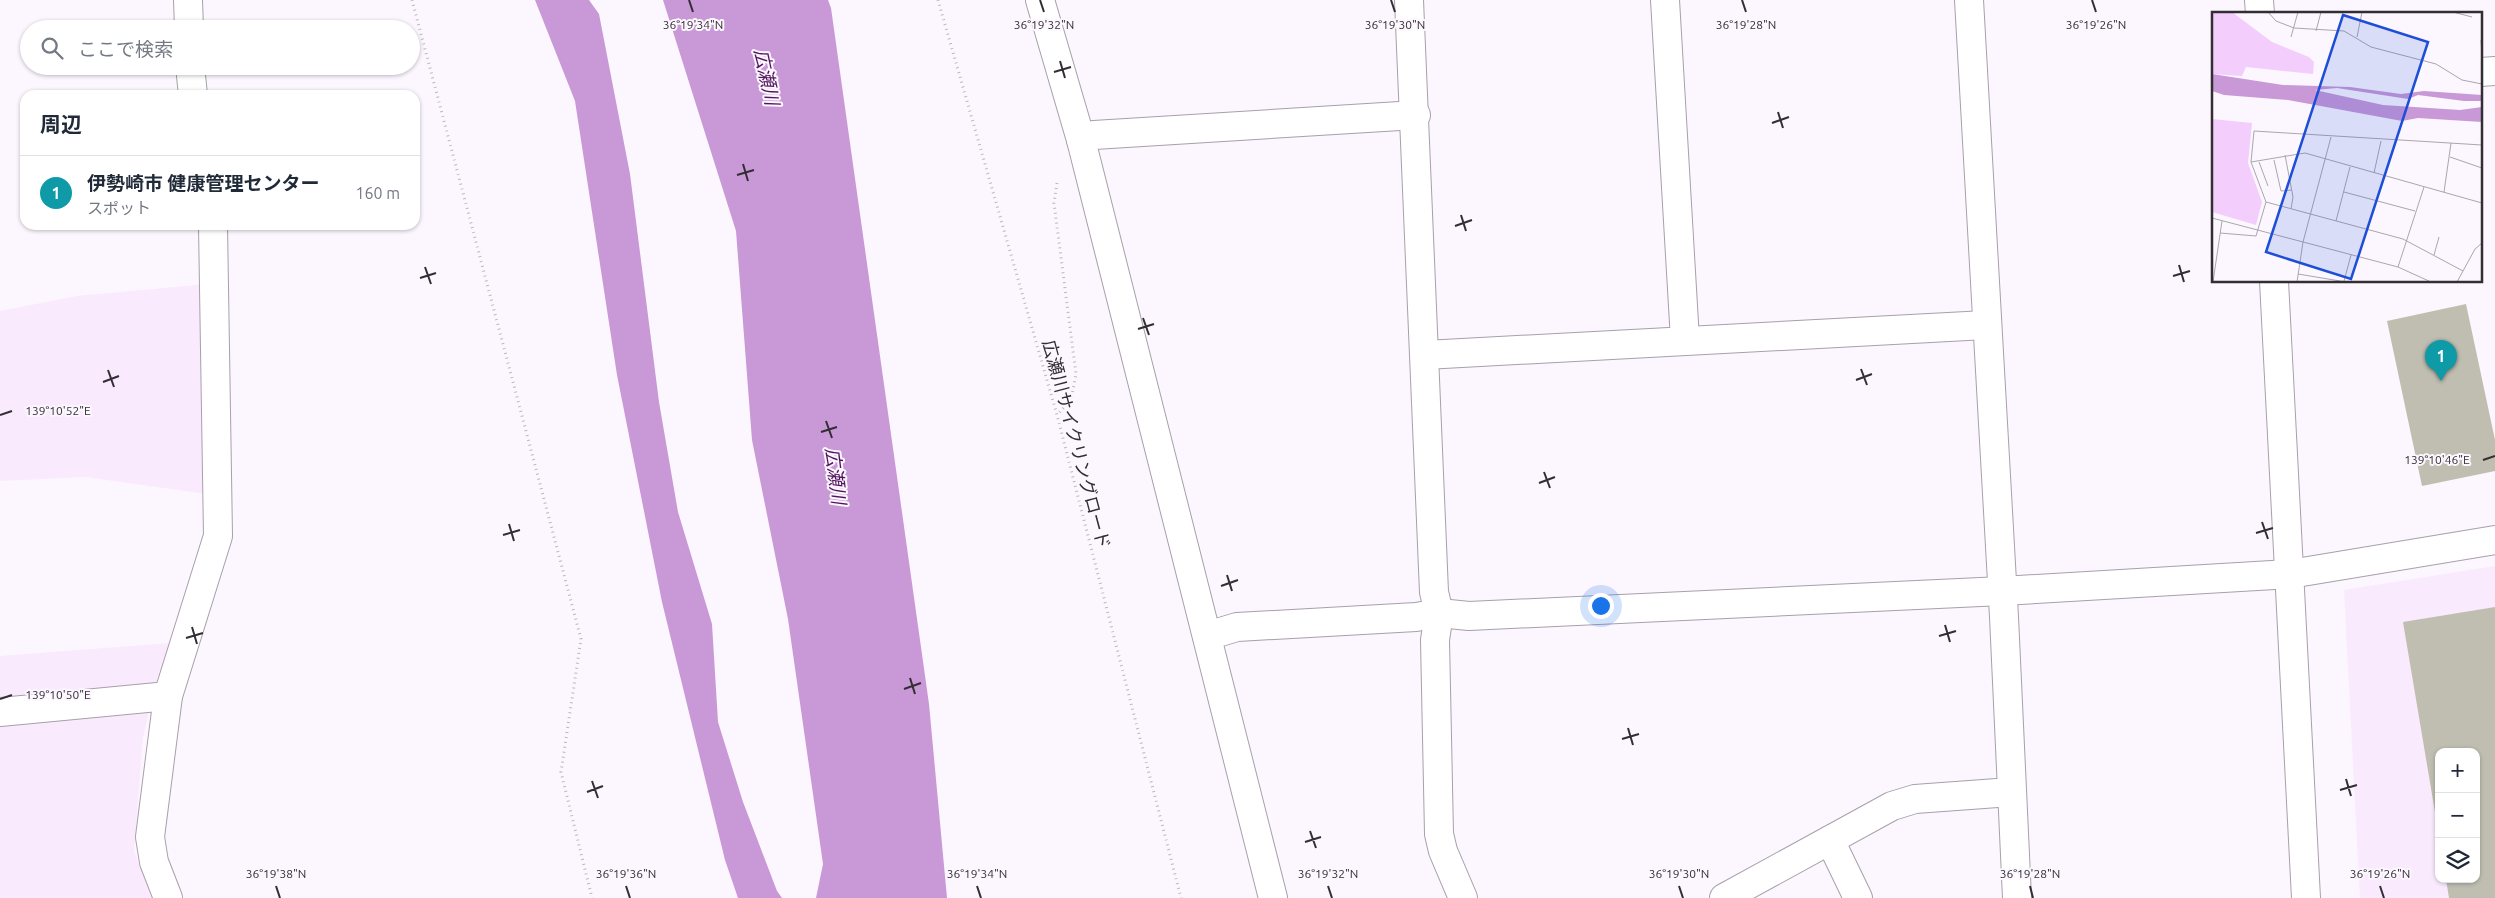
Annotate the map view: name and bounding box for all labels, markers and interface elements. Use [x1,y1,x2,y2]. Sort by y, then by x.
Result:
inset map [2212,12,2482,282]
text: 36°19'34"N [663,18,723,31]
text: 36°19'32"N [1014,18,1074,31]
text: 36°19'30"N [1365,18,1425,31]
text: 36°19'28"N [1716,18,1776,31]
text: 36°19'26"N [2066,18,2126,31]
search box [20,20,420,75]
icon: search [38,34,66,62]
text: ここで検索 [78,38,173,60]
water label: 広瀬川 [750,47,784,109]
text: 周辺 [40,112,82,136]
text: 伊勢崎市 健康管理センター [87,172,320,194]
text: 1 [51,184,61,202]
text: 160 m [355,184,400,202]
text: スポット [87,199,151,217]
street label: 広瀬川サイクリングロード [1039,337,1115,551]
pin: 1 [2425,340,2457,381]
text: 139°10'52"E [25,404,91,417]
water label: 広瀬川 [822,446,851,508]
text: 139°10'46"E [2404,453,2470,466]
your location [1588,593,1614,619]
text: 139°10'50"E [25,688,91,701]
map controls [2435,748,2480,883]
button: + [2435,748,2480,793]
button: − [2435,793,2480,838]
button: layers [2435,838,2480,883]
text: 36°19'38"N [246,867,306,880]
text: 36°19'36"N [596,867,656,880]
text: 36°19'34"N [947,867,1007,880]
text: 36°19'32"N [1298,867,1358,880]
text: 36°19'30"N [1649,867,1709,880]
text: 36°19'28"N [2000,867,2060,880]
text: 36°19'26"N [2350,867,2410,880]

